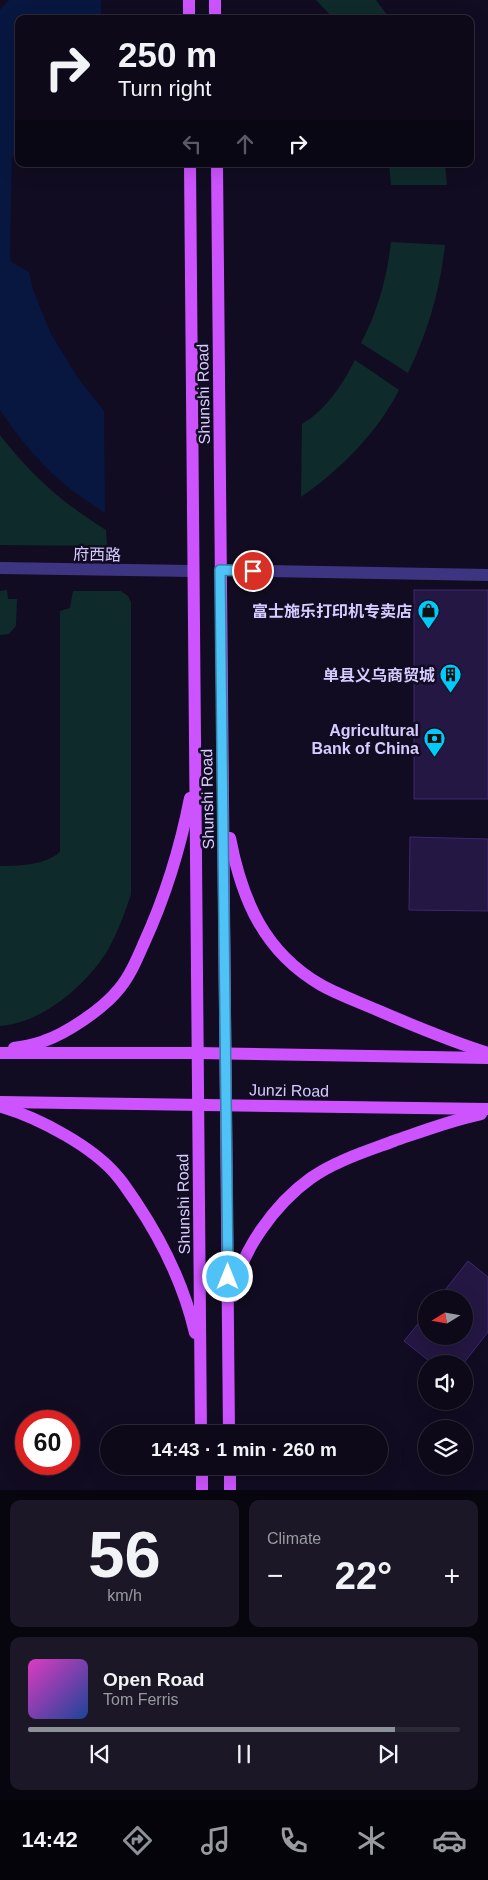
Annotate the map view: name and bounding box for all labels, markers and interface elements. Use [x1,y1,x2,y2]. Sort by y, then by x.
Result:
icon: right [35,35,100,100]
text: 250 m [118,35,217,74]
text: Turn right [118,76,211,101]
icon: left [178,130,206,158]
icon: ahead [231,130,259,158]
icon: right [284,130,312,158]
street label: Shunshi Road [194,344,213,444]
street label: 府西路 [73,546,121,563]
pin [232,550,274,592]
icon: arrive [239,557,267,585]
shop icon: 富士施乐打印机专卖店 [416,599,440,630]
place label: 富士施乐打印机专卖店 [252,603,412,620]
building icon: 单县义乌商贸城 [439,663,463,694]
place label: 单县义乌商贸城 [323,666,435,684]
place label: Agricultural Bank of China [311,722,419,757]
bank icon: Agricultural Bank of China [423,727,447,758]
street label: Shunshi Road [198,749,217,849]
street label: Junzi Road [249,1081,329,1100]
street label: Shunshi Road [174,1154,193,1254]
position arrow [201,1250,253,1302]
north arrow [418,1290,472,1345]
map controls [418,1290,473,1475]
button: sound [418,1355,473,1410]
speed limit sign: 60 [15,1410,80,1475]
button: layers [418,1420,473,1475]
text: 14:43 · 1 min · 260 m [151,1439,337,1460]
text: 56 [88,1518,161,1591]
text: Climate [267,1530,321,1547]
text: 22° [335,1555,392,1597]
text: − [267,1560,283,1591]
text: + [444,1560,460,1591]
text: km/h [107,1587,142,1604]
text: Open Road [103,1669,204,1690]
text: Tom Ferris [103,1691,179,1708]
icon: previous [86,1740,114,1768]
icon: pause [230,1740,258,1768]
icon: next [374,1740,402,1768]
icon: directions [120,1823,155,1858]
icon: music [198,1823,233,1858]
icon: phone [276,1823,311,1858]
icon: climate [354,1823,389,1858]
icon: car [432,1823,467,1858]
text: 14:42 [21,1827,78,1852]

